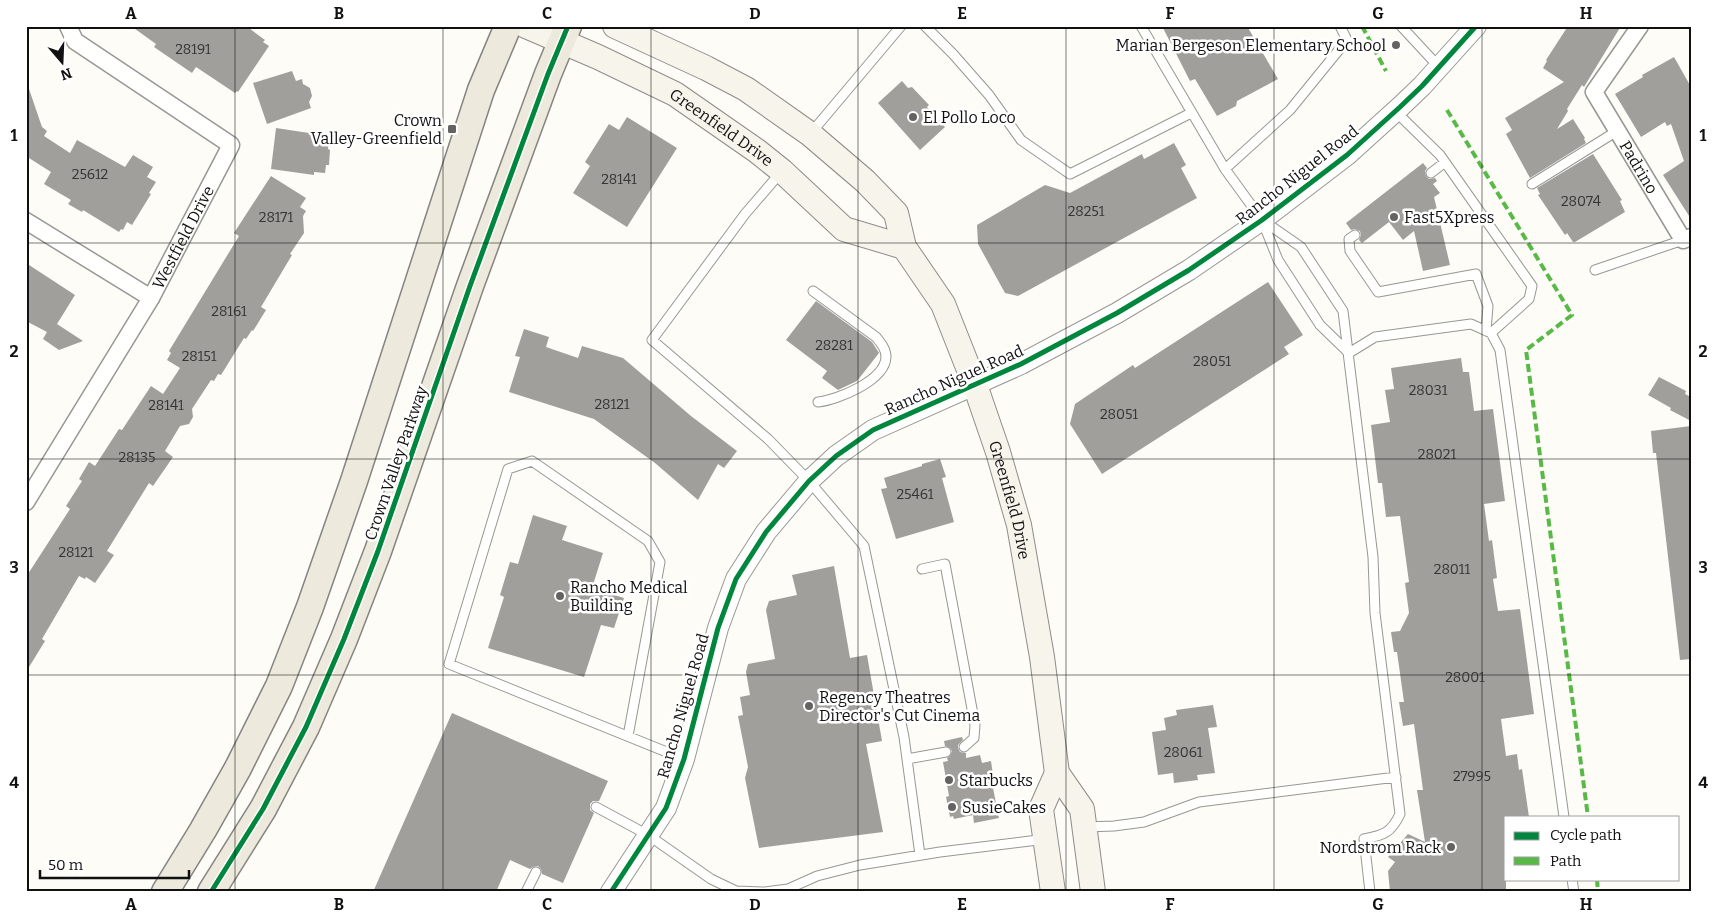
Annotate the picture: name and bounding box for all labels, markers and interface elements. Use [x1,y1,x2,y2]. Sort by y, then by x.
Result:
text: A [125,4,137,23]
text: B [334,4,344,23]
text: C [542,4,552,23]
text: D [749,4,761,23]
text: E [957,4,967,23]
text: F [1166,4,1175,23]
text: G [1372,4,1384,23]
text: H [1580,4,1593,23]
place label: Marian Bergeson Elementary School [1115,36,1386,55]
north arrow [38,38,88,88]
marker: Marian Bergeson Elementary School [1390,39,1402,51]
house number: 28191 [175,41,211,58]
text: N [58,64,74,84]
street label: Greenfield Drive [666,84,777,170]
place label: El Pollo Loco [923,108,1016,127]
place label: Crown Valley-Greenfield [311,111,443,148]
marker: El Pollo Loco [907,111,919,123]
street label: Rancho Niguel Road [1232,121,1362,229]
marker: Crown Valley-Greenfield [446,123,458,135]
text: 1 [11,126,18,145]
text: 1 [1700,126,1707,145]
street label: Padrino [1616,137,1662,197]
house number: 25612 [72,166,108,183]
house number: 28141 [601,171,637,188]
street label: Westfield Drive [148,182,218,292]
house number: 28074 [1561,193,1601,210]
house number: 28251 [1068,203,1105,220]
place label: Fast5Xpress [1404,208,1494,227]
house number: 28171 [259,209,293,226]
marker: Fast5Xpress [1388,211,1400,223]
house number: 28161 [211,303,247,320]
house number: 28281 [815,337,853,354]
street label: Rancho Niguel Road [882,341,1027,419]
text: 2 [9,342,19,361]
text: 2 [1698,342,1708,361]
house number: 28151 [182,348,217,365]
house number: 28051 [1193,353,1231,370]
house number: 28031 [1409,382,1448,399]
street label: Crown Valley Parkway [361,383,432,543]
house number: 28121 [594,396,630,413]
house number: 28141 [148,397,184,414]
house number: 28051 [1100,406,1138,423]
street label: Greenfield Drive [985,438,1034,561]
house number: 28021 [1418,446,1456,463]
house number: 28135 [118,449,156,466]
house number: 25461 [896,486,934,503]
house number: 28121 [58,544,94,561]
text: 3 [9,558,19,577]
text: 3 [1698,558,1708,577]
house number: 28011 [1434,561,1470,578]
place label: Rancho Medical Building [570,578,688,615]
marker: Rancho Medical Building [554,590,566,602]
street label: Rancho Niguel Road [653,631,713,781]
house number: 28001 [1445,669,1485,686]
place label: Regency Theatres Director's Cut Cinema [819,688,981,725]
marker: Regency Theatres Director's Cut Cinema [803,700,815,712]
house number: 28061 [1164,744,1203,761]
house number: 27995 [1453,768,1491,785]
place label: Starbucks [959,771,1033,790]
text: 4 [9,773,19,792]
text: 4 [1698,773,1708,792]
marker: Starbucks [943,774,955,786]
place label: SusieCakes [962,798,1046,817]
marker: SusieCakes [946,801,958,813]
legend [1504,816,1680,880]
text: Cycle path [1550,826,1622,844]
place label: Nordstrom Rack [1319,838,1441,857]
marker: Nordstrom Rack [1445,841,1457,853]
scale bar [40,848,189,880]
text: Path [1550,852,1582,870]
text: 50 m [48,856,84,874]
text: A [125,895,137,914]
text: B [334,895,344,914]
text: C [542,895,552,914]
text: D [749,895,761,914]
text: E [957,895,967,914]
text: F [1166,895,1175,914]
text: G [1372,895,1384,914]
text: H [1580,895,1593,914]

